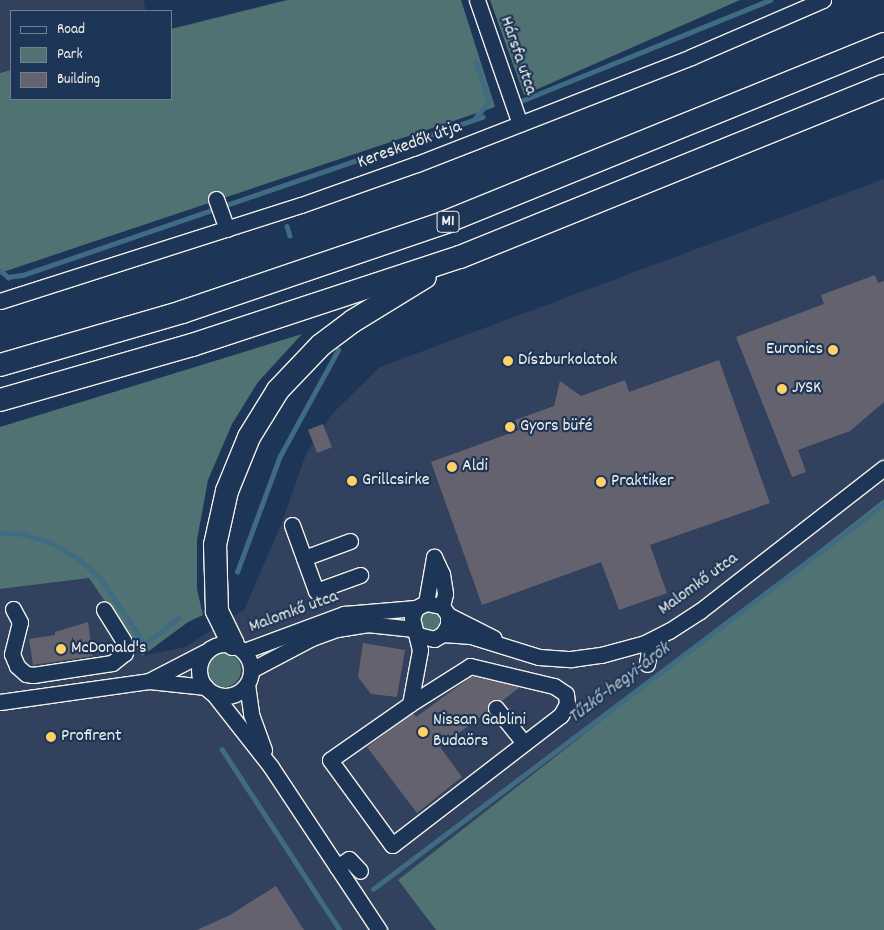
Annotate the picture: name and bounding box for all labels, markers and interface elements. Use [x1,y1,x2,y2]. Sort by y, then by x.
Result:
legend [10,10,172,100]
street label: Hársfa utca [494,14,540,98]
text: Road [57,19,85,41]
text: Park [57,44,83,66]
text: Building [57,69,100,91]
street label: Kereskedők útja [355,117,465,175]
road number: M1 [436,208,460,236]
place label: Euronics [766,339,823,361]
marker: Euronics [827,344,839,356]
place label: Díszburkolatok [518,350,617,372]
marker: Díszburkolatok [502,355,514,367]
place label: JYSK [792,378,821,400]
marker: JYSK [776,383,788,395]
place label: Gyors büfé [520,416,592,438]
marker: Gyors büfé [504,421,516,433]
place label: Aldi [462,456,488,478]
marker: Aldi [446,461,458,473]
place label: Grillcsirke [362,470,430,492]
place label: Praktiker [611,471,674,493]
marker: Grillcsirke [346,475,358,487]
marker: Praktiker [595,476,607,488]
street label: Malomkő utca [655,549,743,621]
street label: Malomkő utca [246,587,342,639]
place label: McDonald's [71,638,147,660]
water label: Tűzkő-hegyi-árok [565,638,675,730]
marker: McDonald's [55,643,67,655]
place label: Nissan Gablini Budaörs [433,711,526,754]
place label: Profirent [61,726,122,748]
marker: Nissan Gablini Budaörs [417,726,429,738]
marker: Profirent [45,731,57,743]

